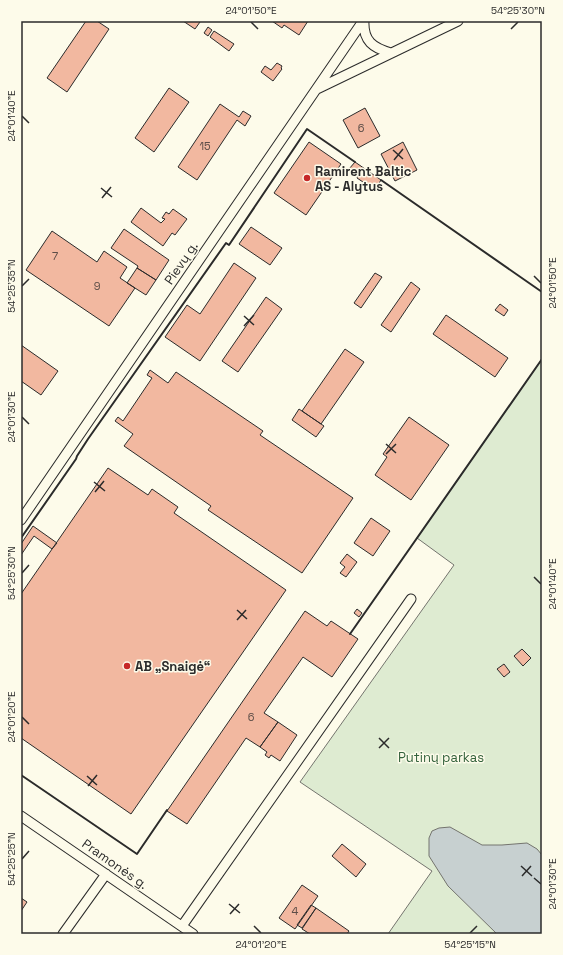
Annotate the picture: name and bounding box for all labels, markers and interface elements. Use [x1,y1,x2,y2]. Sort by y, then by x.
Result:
text: 24°01'50"E [225,4,277,17]
text: 54°25'30"N [491,4,545,17]
text: 24°01'40"E [5,90,18,142]
house number: 6 [358,121,365,135]
house number: 15 [199,139,211,153]
place label: Ramirent Baltic AS - Alytus [315,163,412,195]
marker: Ramirent Baltic AS - Alytus [302,173,312,183]
street label: Pievų g. [160,238,202,288]
house number: 7 [52,249,58,263]
text: 24°01'50"E [546,257,559,309]
text: 54°25'35"N [5,259,18,313]
house number: 9 [94,279,101,293]
text: 24°01'30"E [5,391,18,443]
text: 54°25'30"N [5,546,18,600]
text: 24°01'40"E [546,558,559,610]
place label: AB „Snaigė“ [135,658,211,675]
marker: AB „Snaigė“ [122,661,132,671]
text: 24°01'20"E [5,691,18,743]
house number: 6 [248,710,255,724]
park label: Putinų parkas [398,749,484,766]
text: 54°25'25"N [5,832,18,886]
street label: Pramonės g. [79,835,151,893]
text: 24°01'30"E [546,858,559,910]
house number: 4 [292,904,299,918]
text: 24°01'20"E [235,938,287,951]
text: 54°25'15"N [444,938,496,951]

